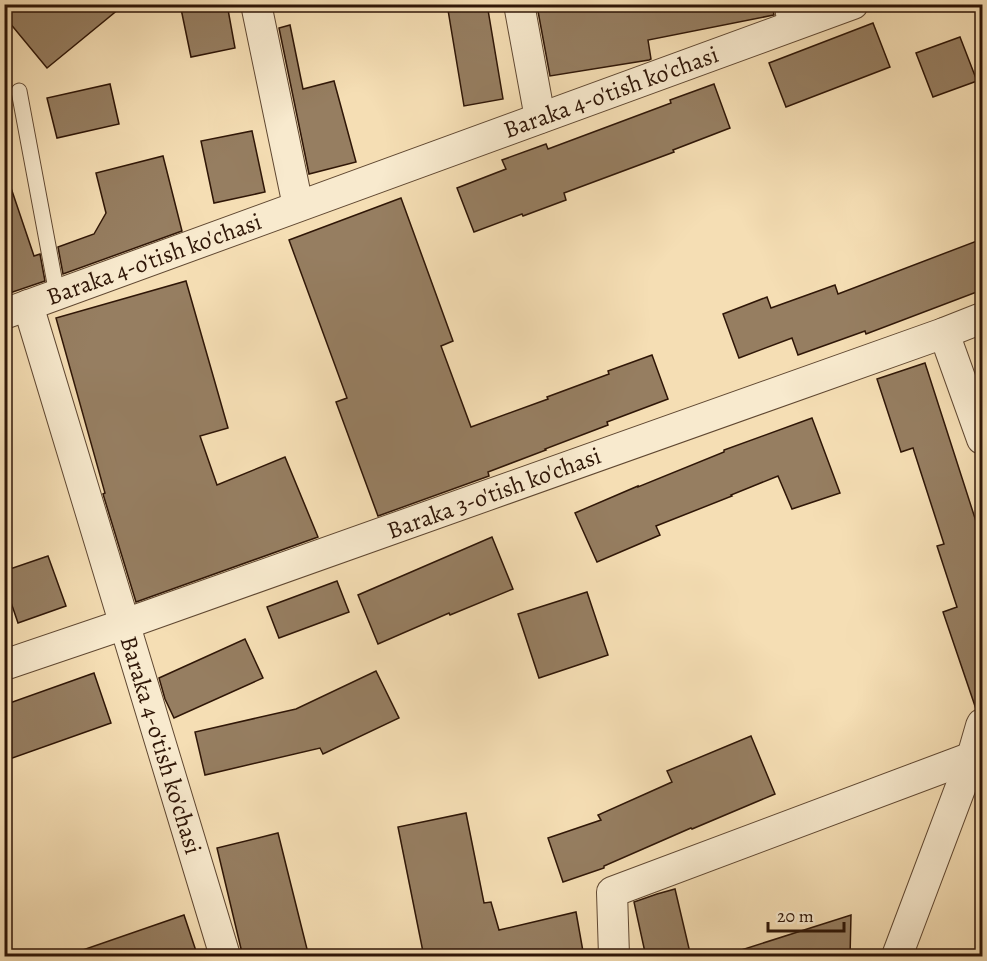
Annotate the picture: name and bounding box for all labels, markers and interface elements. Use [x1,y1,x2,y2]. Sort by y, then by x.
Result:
street label: Baraka 4-o'tish ko'chasi [499,38,723,146]
street label: Baraka 4-o'tish ko'chasi [42,205,266,313]
street label: Baraka 3-o'tish ko'chasi [383,439,605,547]
street label: Baraka 4-o'tish ko'chasi [113,632,209,858]
scale bar [768,895,844,933]
text: 20 m [777,904,814,928]

